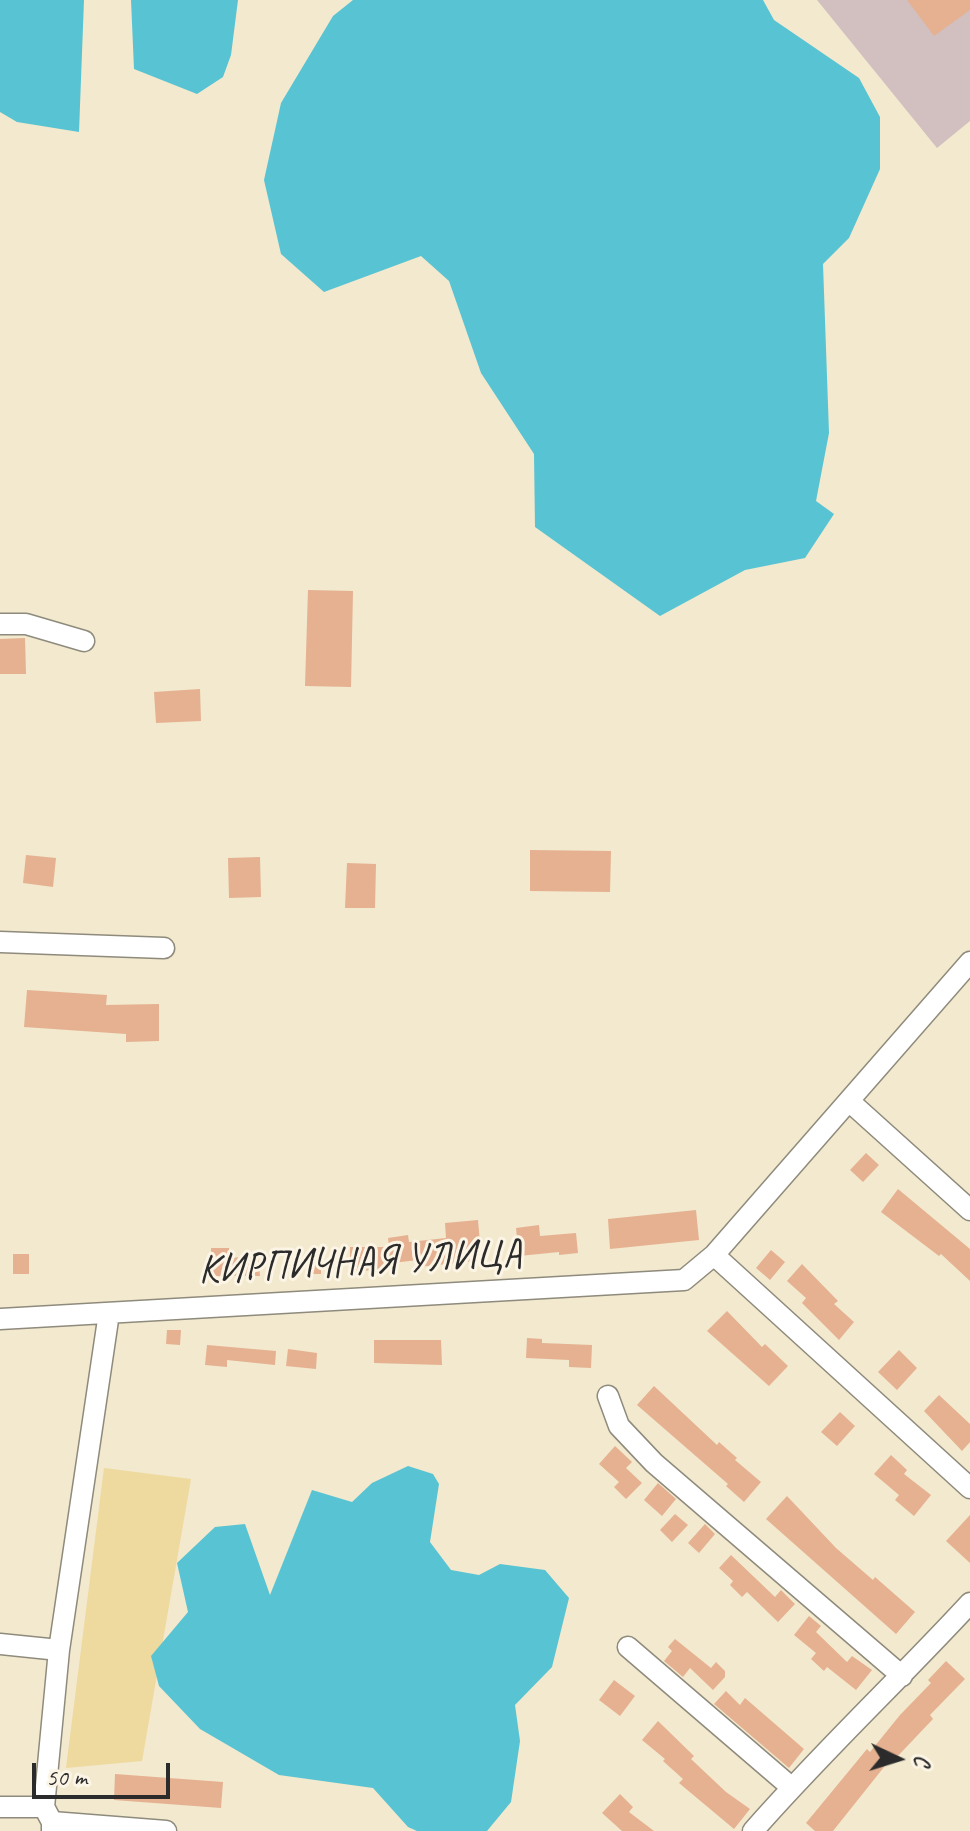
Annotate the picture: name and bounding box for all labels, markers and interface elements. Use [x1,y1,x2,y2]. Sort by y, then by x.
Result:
street label: КИРПИЧНАЯ УЛИЦА [197,1231,523,1295]
north arrow [858,1719,938,1799]
scale bar [36,1747,174,1797]
text: С [908,1754,936,1767]
text: 50 m [46,1762,87,1792]

